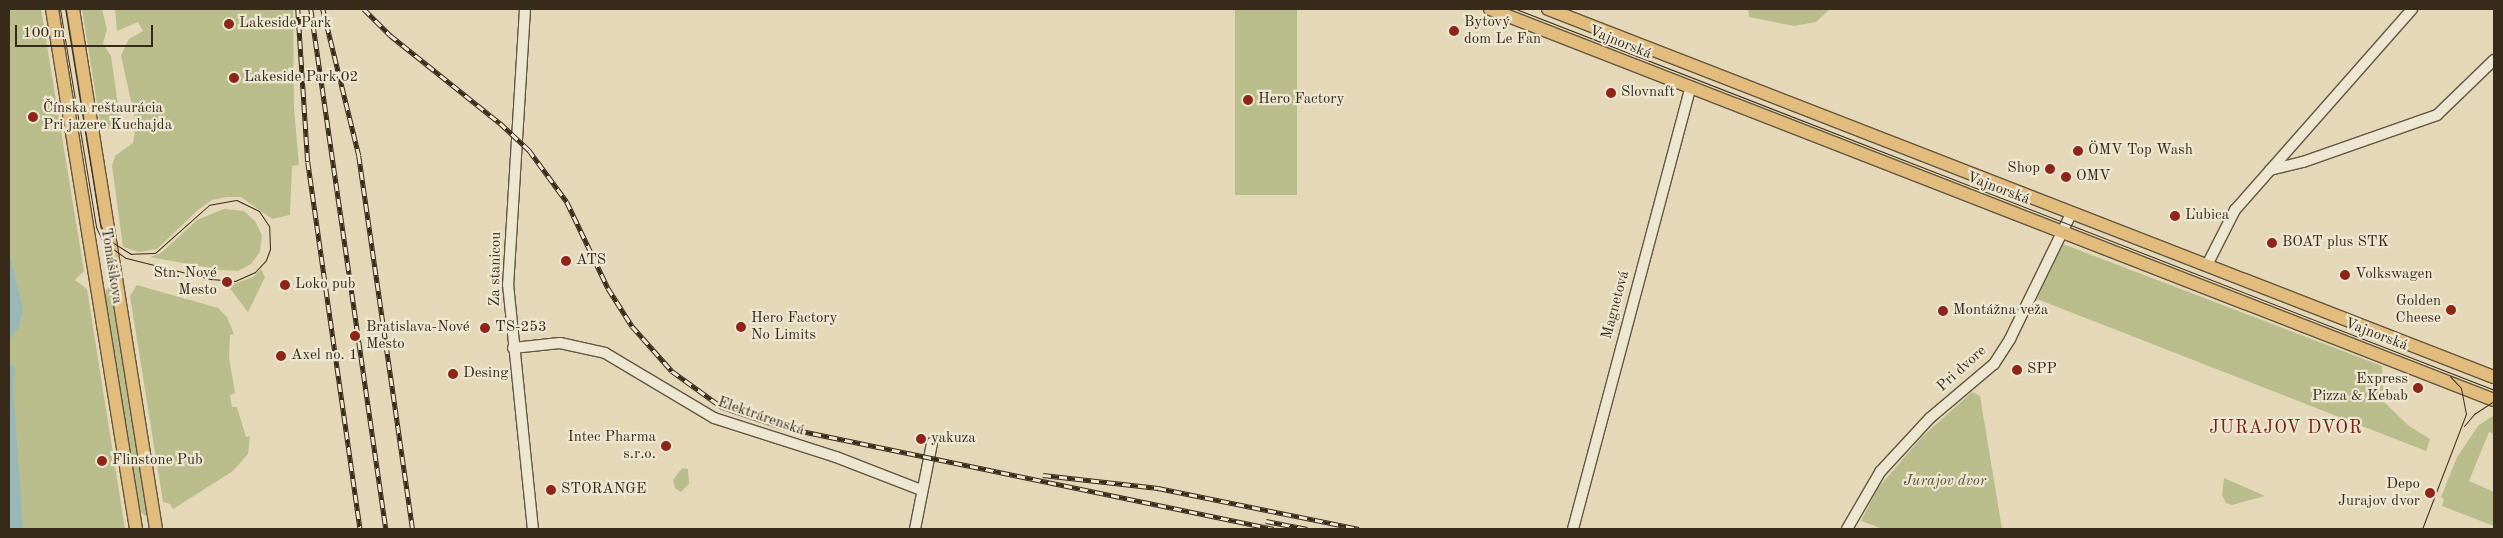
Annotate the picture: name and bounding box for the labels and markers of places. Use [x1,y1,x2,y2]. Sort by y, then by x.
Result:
place label: Bytový dom Le Fan [1464,13,1541,48]
place label: Lakeside Park [239,15,332,33]
marker: Lakeside Park [223,18,235,30]
marker: Bytový dom Le Fan [1448,25,1460,37]
place label: Lakeside Park 02 [244,69,358,87]
marker: Lakeside Park 02 [228,72,240,84]
place label: Slovnaft [1621,84,1675,102]
marker: Slovnaft [1605,87,1617,99]
place label: Hero Factory [1258,91,1344,109]
marker: Hero Factory [1242,94,1254,106]
place label: Čínska reštaurácia Pri jazere Kuchajda [43,99,172,134]
marker: Čínska reštaurácia Pri jazere Kuchajda [27,111,39,123]
place label: ÖMV Top Wash [2088,142,2193,160]
marker: ÖMV Top Wash [2072,145,2084,157]
place label: Shop [2007,160,2040,178]
marker: Shop [2044,163,2056,175]
place label: OMV [2076,168,2111,186]
marker: OMV [2060,171,2072,183]
place label: Ľubica [2185,207,2229,225]
marker: Ľubica [2169,210,2181,222]
place label: BOAT plus STK [2282,234,2389,252]
marker: BOAT plus STK [2266,237,2278,249]
place label: ATS [576,252,606,270]
marker: ATS [560,255,572,267]
place label: Stn. Nové Mesto [153,264,217,299]
place label: Volkswagen [2355,266,2433,284]
marker: Volkswagen [2339,269,2351,281]
marker: Stn. Nové Mesto [221,276,233,288]
place label: Loko pub [295,276,355,294]
marker: Loko pub [279,279,291,291]
place label: Golden Cheese [2396,292,2441,327]
place label: Montážna veža [1953,302,2048,320]
marker: Golden Cheese [2445,304,2457,316]
marker: Montážna veža [1937,305,1949,317]
place label: Hero Factory No Limits [751,309,837,344]
place label: Bratislava-Nové Mesto [366,318,470,353]
place label: TS-253 [495,319,547,337]
marker: Hero Factory No Limits [735,321,747,333]
marker: TS-253 [479,322,491,334]
marker: Bratislava-Nové Mesto [348,329,362,343]
place label: Axel no. 1 [291,347,358,365]
marker: Axel no. 1 [275,350,287,362]
place label: SPP [2027,361,2057,379]
marker: SPP [2011,364,2023,376]
place label: Desing [463,365,508,383]
marker: Desing [447,368,459,380]
place label: Express Pizza & Kebab [2312,370,2408,405]
marker: Express Pizza & Kebab [2412,382,2424,394]
place label: Intec Pharma s.r.o. [568,428,656,463]
place label: yakuza [931,430,976,448]
marker: yakuza [915,433,927,445]
marker: Intec Pharma s.r.o. [660,440,672,452]
place label: Flinstone Pub [112,452,203,470]
marker: Flinstone Pub [96,455,108,467]
place label: Depo Jurajov dvor [2338,475,2420,510]
place label: STORANGE [561,481,646,499]
marker: STORANGE [545,484,557,496]
marker: Depo Jurajov dvor [2424,487,2436,499]

